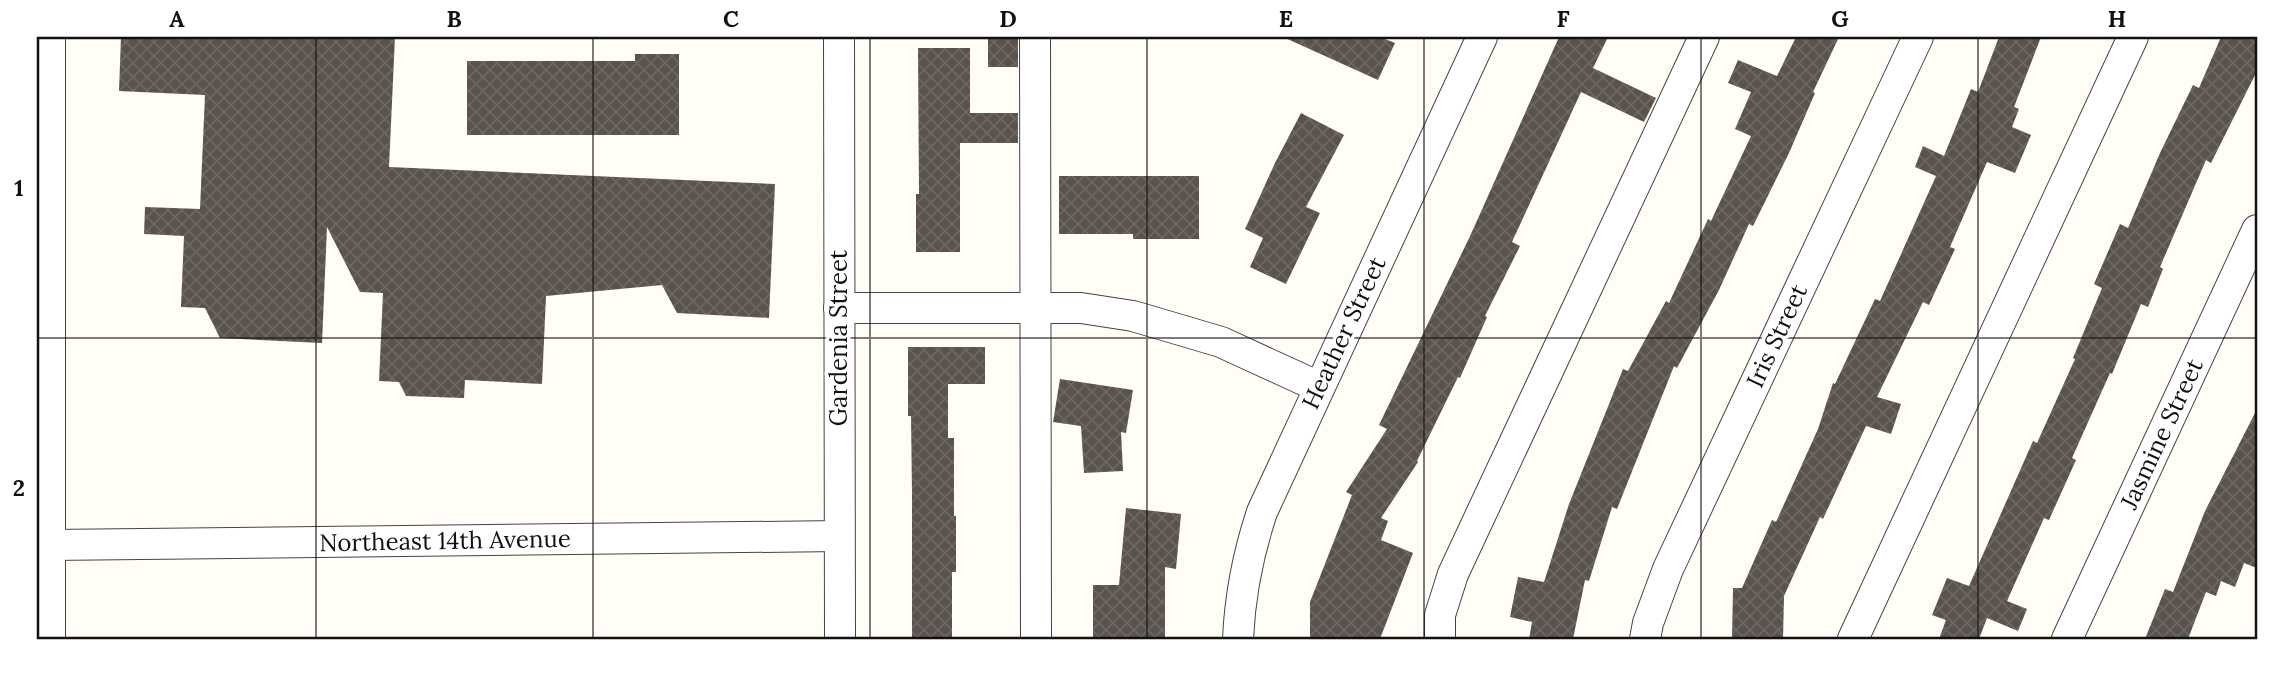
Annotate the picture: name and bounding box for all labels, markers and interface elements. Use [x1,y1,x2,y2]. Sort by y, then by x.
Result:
text: A [169,4,185,33]
text: B [446,4,462,33]
text: C [723,4,739,33]
text: D [999,4,1017,33]
text: E [1279,4,1293,33]
text: F [1556,4,1570,33]
text: G [1831,4,1849,33]
text: H [2108,4,2126,33]
text: 1 [14,173,24,202]
street label: Gardenia Street [823,249,854,426]
street label: Heather Street [1295,251,1393,414]
street label: Iris Street [1739,279,1814,392]
street label: Jasmine Street [2113,353,2210,515]
text: 2 [13,473,25,502]
street label: Northeast 14th Avenue [319,523,571,558]

